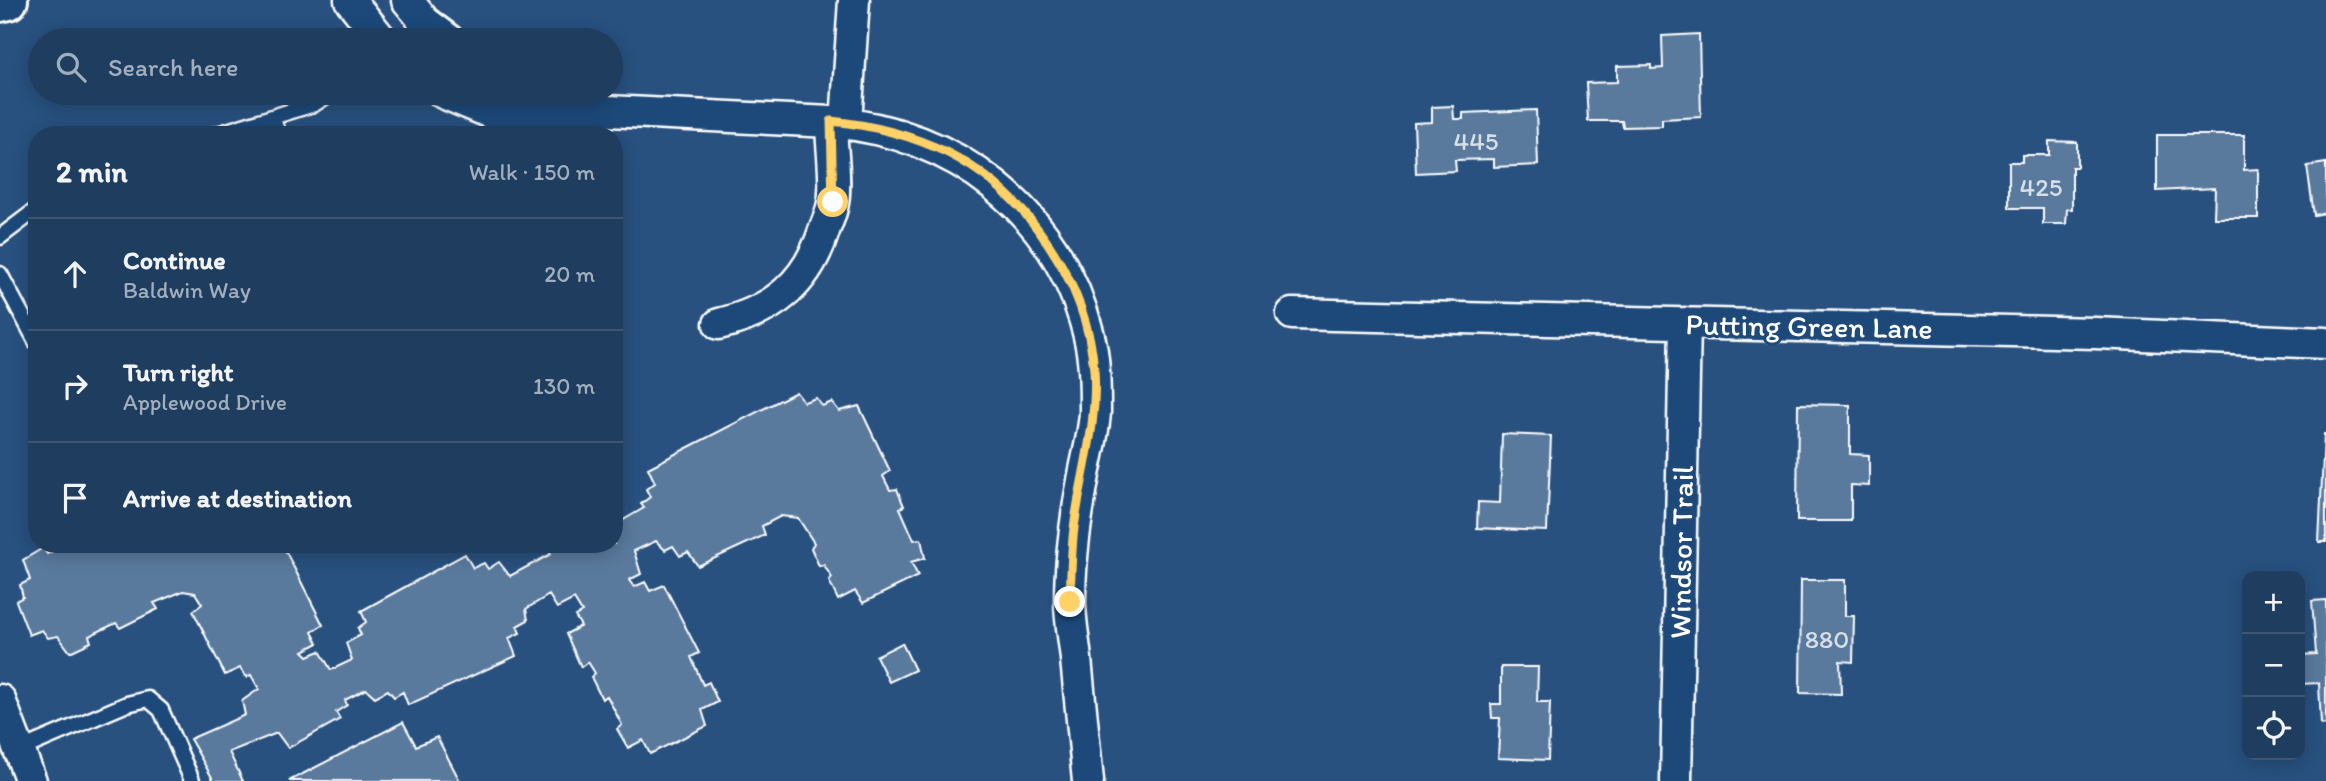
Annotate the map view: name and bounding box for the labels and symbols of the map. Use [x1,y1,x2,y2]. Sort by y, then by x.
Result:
house number: 445 [1454,125,1498,157]
house number: 425 [2020,171,2062,203]
route start [817,186,848,217]
street label: Putting Green Lane [1685,305,1933,347]
street label: Windsor Trail [1661,464,1701,639]
route end [1054,586,1085,617]
house number: 880 [1805,623,1849,655]

